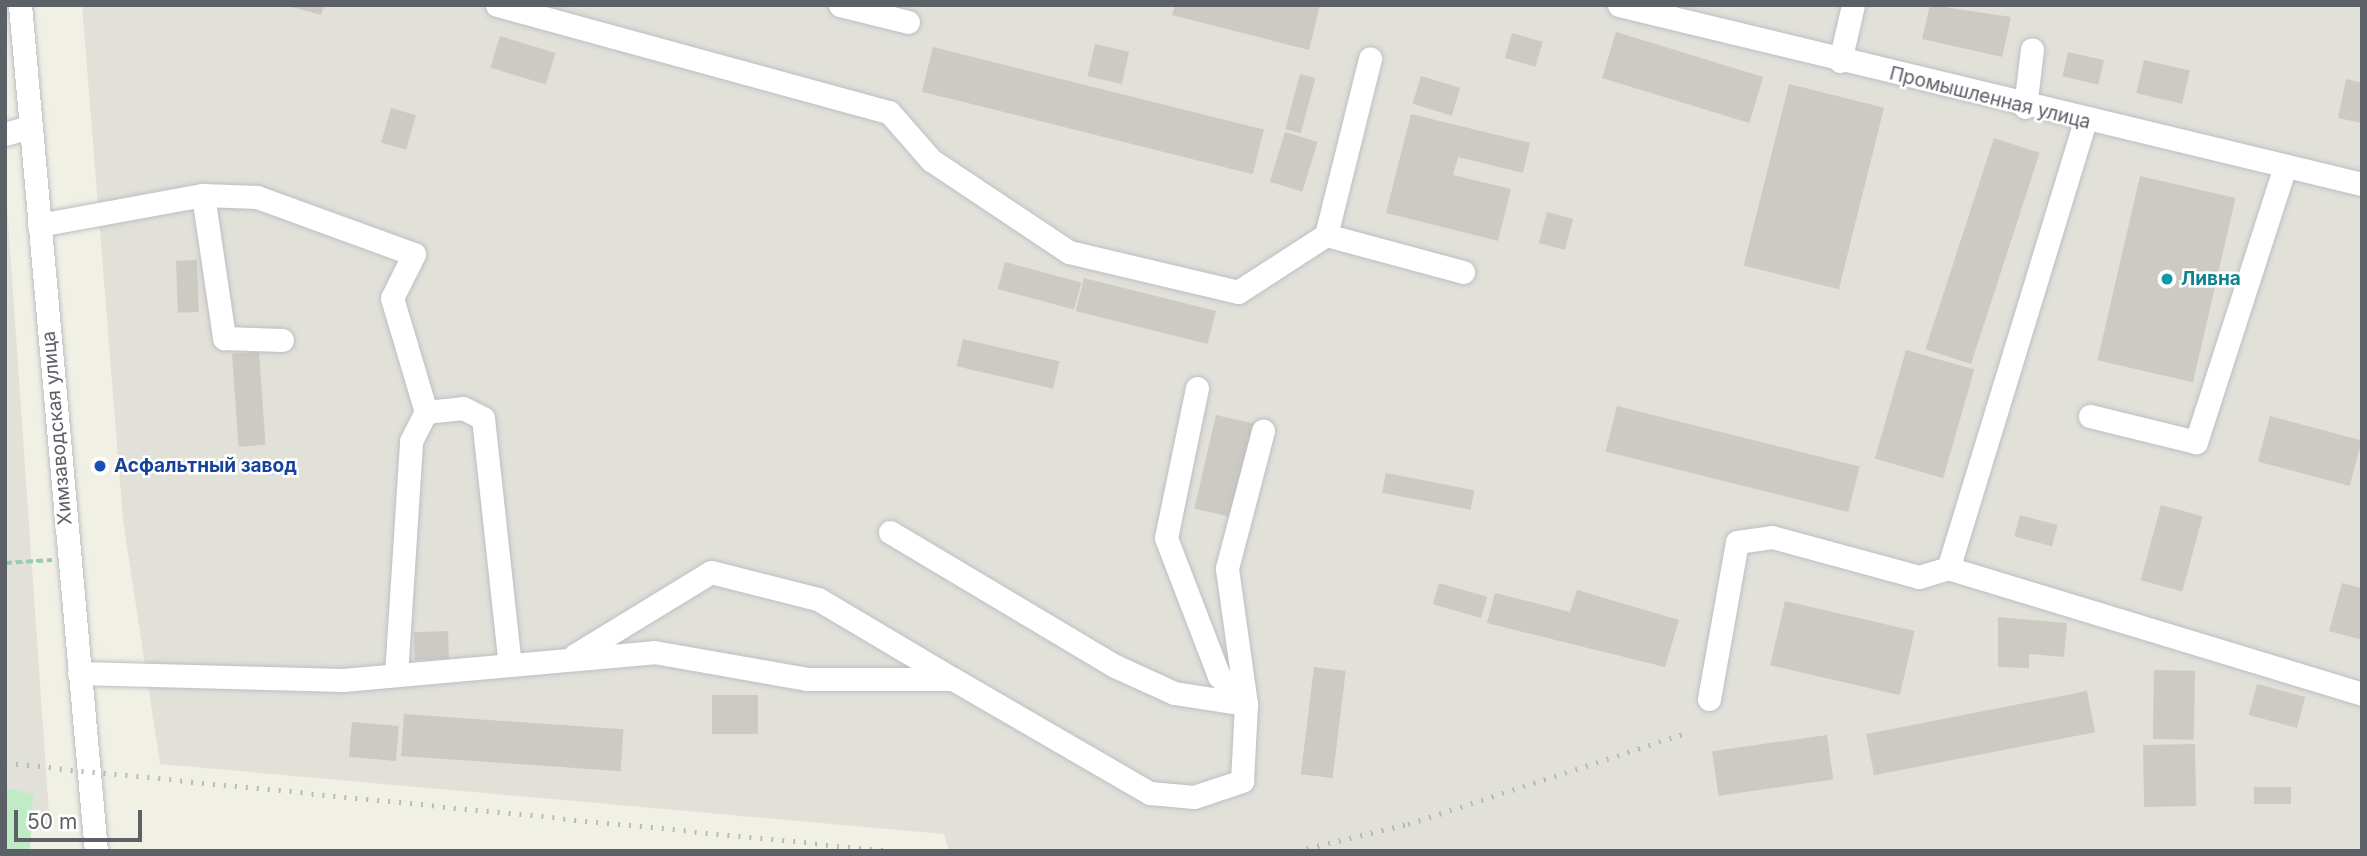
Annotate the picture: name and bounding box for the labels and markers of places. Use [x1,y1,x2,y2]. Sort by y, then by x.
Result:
place label: Ливна [2181,268,2241,290]
marker: Ливна [2159,271,2175,287]
place label: Асфальтный завод [114,455,297,477]
marker: Асфальтный завод [92,458,108,474]

